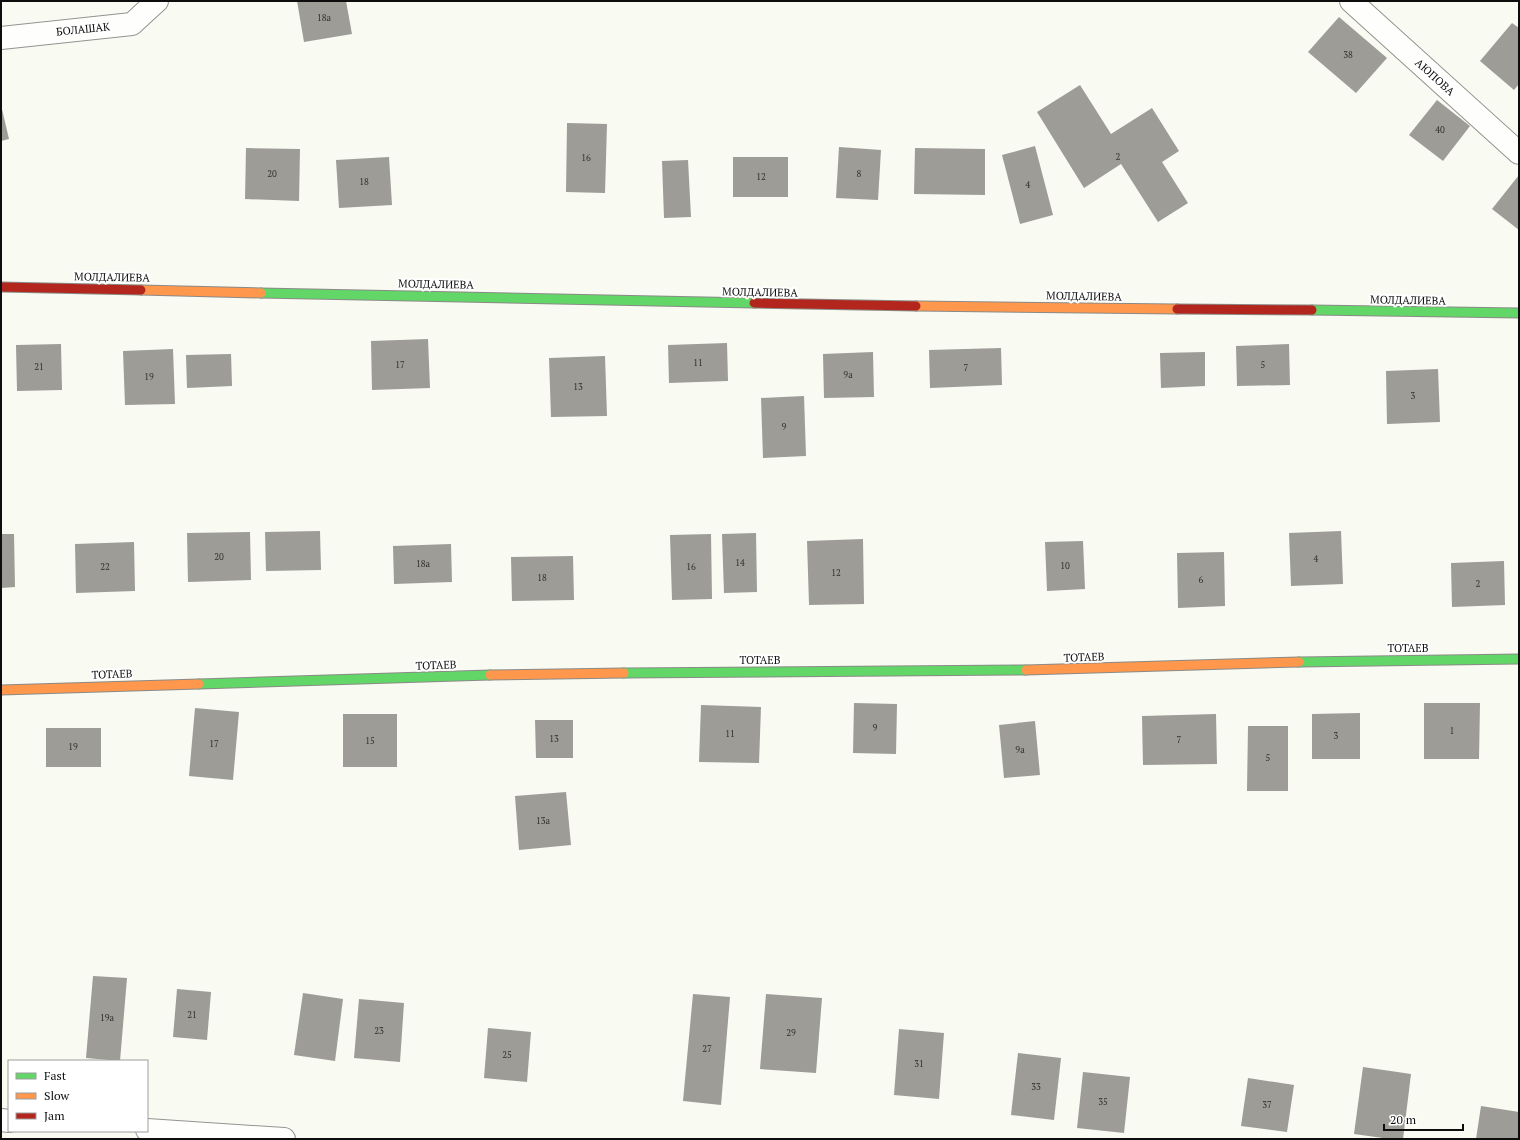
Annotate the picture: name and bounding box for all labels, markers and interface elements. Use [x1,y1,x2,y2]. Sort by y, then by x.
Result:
house number: 18а [317,12,332,24]
street label: БОЛАШАК [55,19,111,39]
house number: 38 [1343,49,1353,61]
street label: АЮПОВА [1412,56,1458,99]
house number: 40 [1435,124,1445,136]
house number: 2 [1116,151,1121,163]
house number: 16 [581,152,591,164]
house number: 20 [267,168,277,180]
house number: 8 [857,168,862,180]
house number: 12 [756,171,766,183]
house number: 18 [359,176,369,188]
house number: 4 [1026,179,1031,191]
street label: МОЛДАЛИЕВА [74,269,150,285]
street label: МОЛДАЛИЕВА [398,276,474,292]
street label: МОЛДАЛИЕВА [722,284,798,300]
street label: МОЛДАЛИЕВА [1046,288,1122,304]
street label: МОЛДАЛИЕВА [1370,292,1446,308]
house number: 11 [693,357,703,369]
house number: 17 [395,359,405,371]
house number: 5 [1261,359,1266,371]
house number: 21 [34,361,44,373]
house number: 7 [964,362,969,374]
house number: 9а [843,369,853,381]
house number: 19 [144,371,154,383]
house number: 13 [573,381,583,393]
house number: 3 [1411,390,1416,402]
house number: 9 [782,421,787,433]
house number: 20 [214,551,224,563]
house number: 4 [1314,553,1319,565]
house number: 14 [735,557,745,569]
house number: 18а [416,558,431,570]
house number: 10 [1060,560,1070,572]
house number: 22 [100,561,110,573]
house number: 16 [686,561,696,573]
house number: 12 [831,567,841,579]
house number: 18 [537,572,547,584]
house number: 6 [1199,574,1204,586]
house number: 2 [1476,578,1481,590]
street label: ТОТАЕВ [1387,641,1429,655]
street label: ТОТАЕВ [1063,649,1105,665]
street label: ТОТАЕВ [739,653,781,667]
street label: ТОТАЕВ [415,657,457,673]
street label: ТОТАЕВ [91,666,133,682]
house number: 9 [873,722,878,734]
house number: 1 [1450,725,1454,737]
house number: 11 [725,728,735,740]
house number: 3 [1334,730,1339,742]
house number: 13 [549,733,559,745]
house number: 7 [1177,734,1182,746]
house number: 15 [365,735,375,747]
house number: 17 [209,738,219,750]
house number: 19 [68,741,78,753]
house number: 9а [1015,744,1025,756]
house number: 5 [1266,752,1271,764]
house number: 13а [536,815,551,827]
house number: 21 [187,1009,197,1021]
house number: 19а [100,1012,115,1024]
house number: 23 [374,1025,384,1037]
house number: 29 [786,1027,796,1039]
house number: 27 [702,1043,712,1055]
house number: 25 [502,1049,512,1061]
house number: 31 [914,1058,924,1070]
legend [8,1060,148,1132]
text: Fast [44,1068,67,1083]
house number: 33 [1031,1081,1041,1093]
text: Slow [44,1088,70,1103]
house number: 35 [1098,1096,1108,1108]
house number: 37 [1262,1099,1272,1111]
scale bar [1384,1106,1463,1132]
text: Jam [44,1108,65,1123]
text: 20 m [1390,1112,1417,1127]

